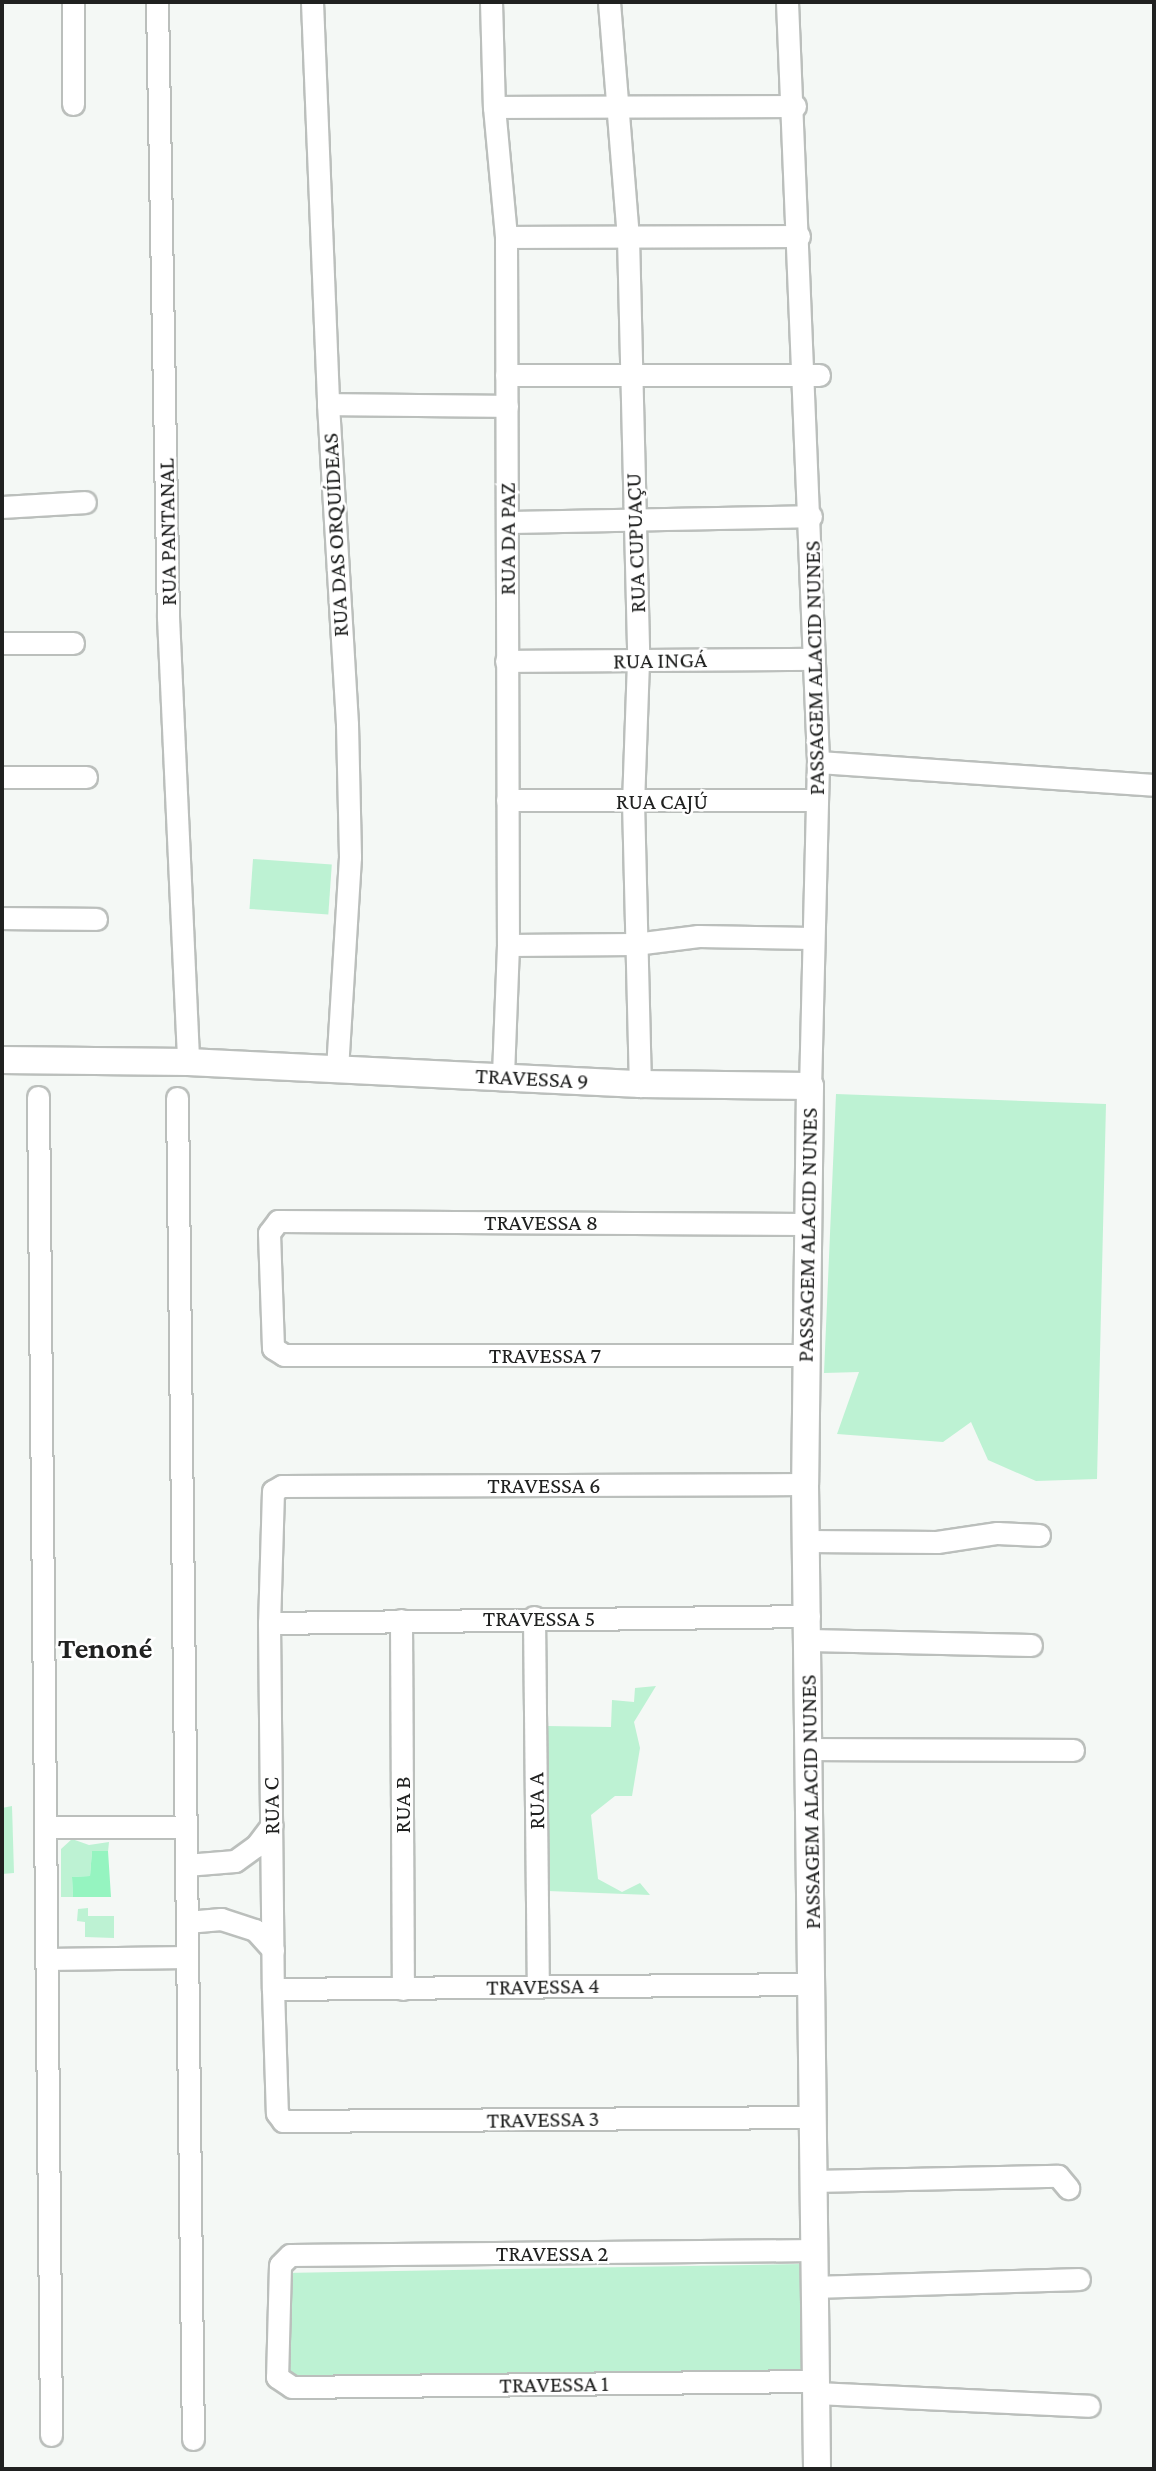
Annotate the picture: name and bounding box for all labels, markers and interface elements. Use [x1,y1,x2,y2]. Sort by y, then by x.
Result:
street label: RUA DAS ORQUÍDEAS [316,432,354,638]
street label: RUA PANTANAL [152,458,182,606]
street label: RUA CUPUAÇU [619,472,651,614]
street label: RUA DA PAZ [493,483,521,595]
street label: PASSAGEM ALACID NUNES [798,540,830,796]
street label: RUA INGÁ [613,645,707,675]
street label: RUA CAJÚ [616,787,708,815]
street label: TRAVESSA 9 [475,1061,589,1095]
street label: PASSAGEM ALACID NUNES [791,1107,823,1363]
street label: TRAVESSA 8 [484,1208,598,1236]
street label: TRAVESSA 7 [489,1341,601,1369]
street label: TRAVESSA 6 [487,1471,601,1499]
street label: TRAVESSA 5 [483,1604,595,1632]
district label: Tenoné [58,1630,152,1666]
street label: PASSAGEM ALACID NUNES [794,1674,826,1930]
street label: RUA A [522,1772,550,1830]
street label: RUA C [257,1777,285,1835]
street label: RUA B [388,1777,416,1833]
street label: TRAVESSA 4 [486,1971,600,2001]
street label: TRAVESSA 3 [486,2104,600,2134]
street label: TRAVESSA 2 [496,2239,608,2267]
street label: TRAVESSA 1 [499,2369,609,2399]

